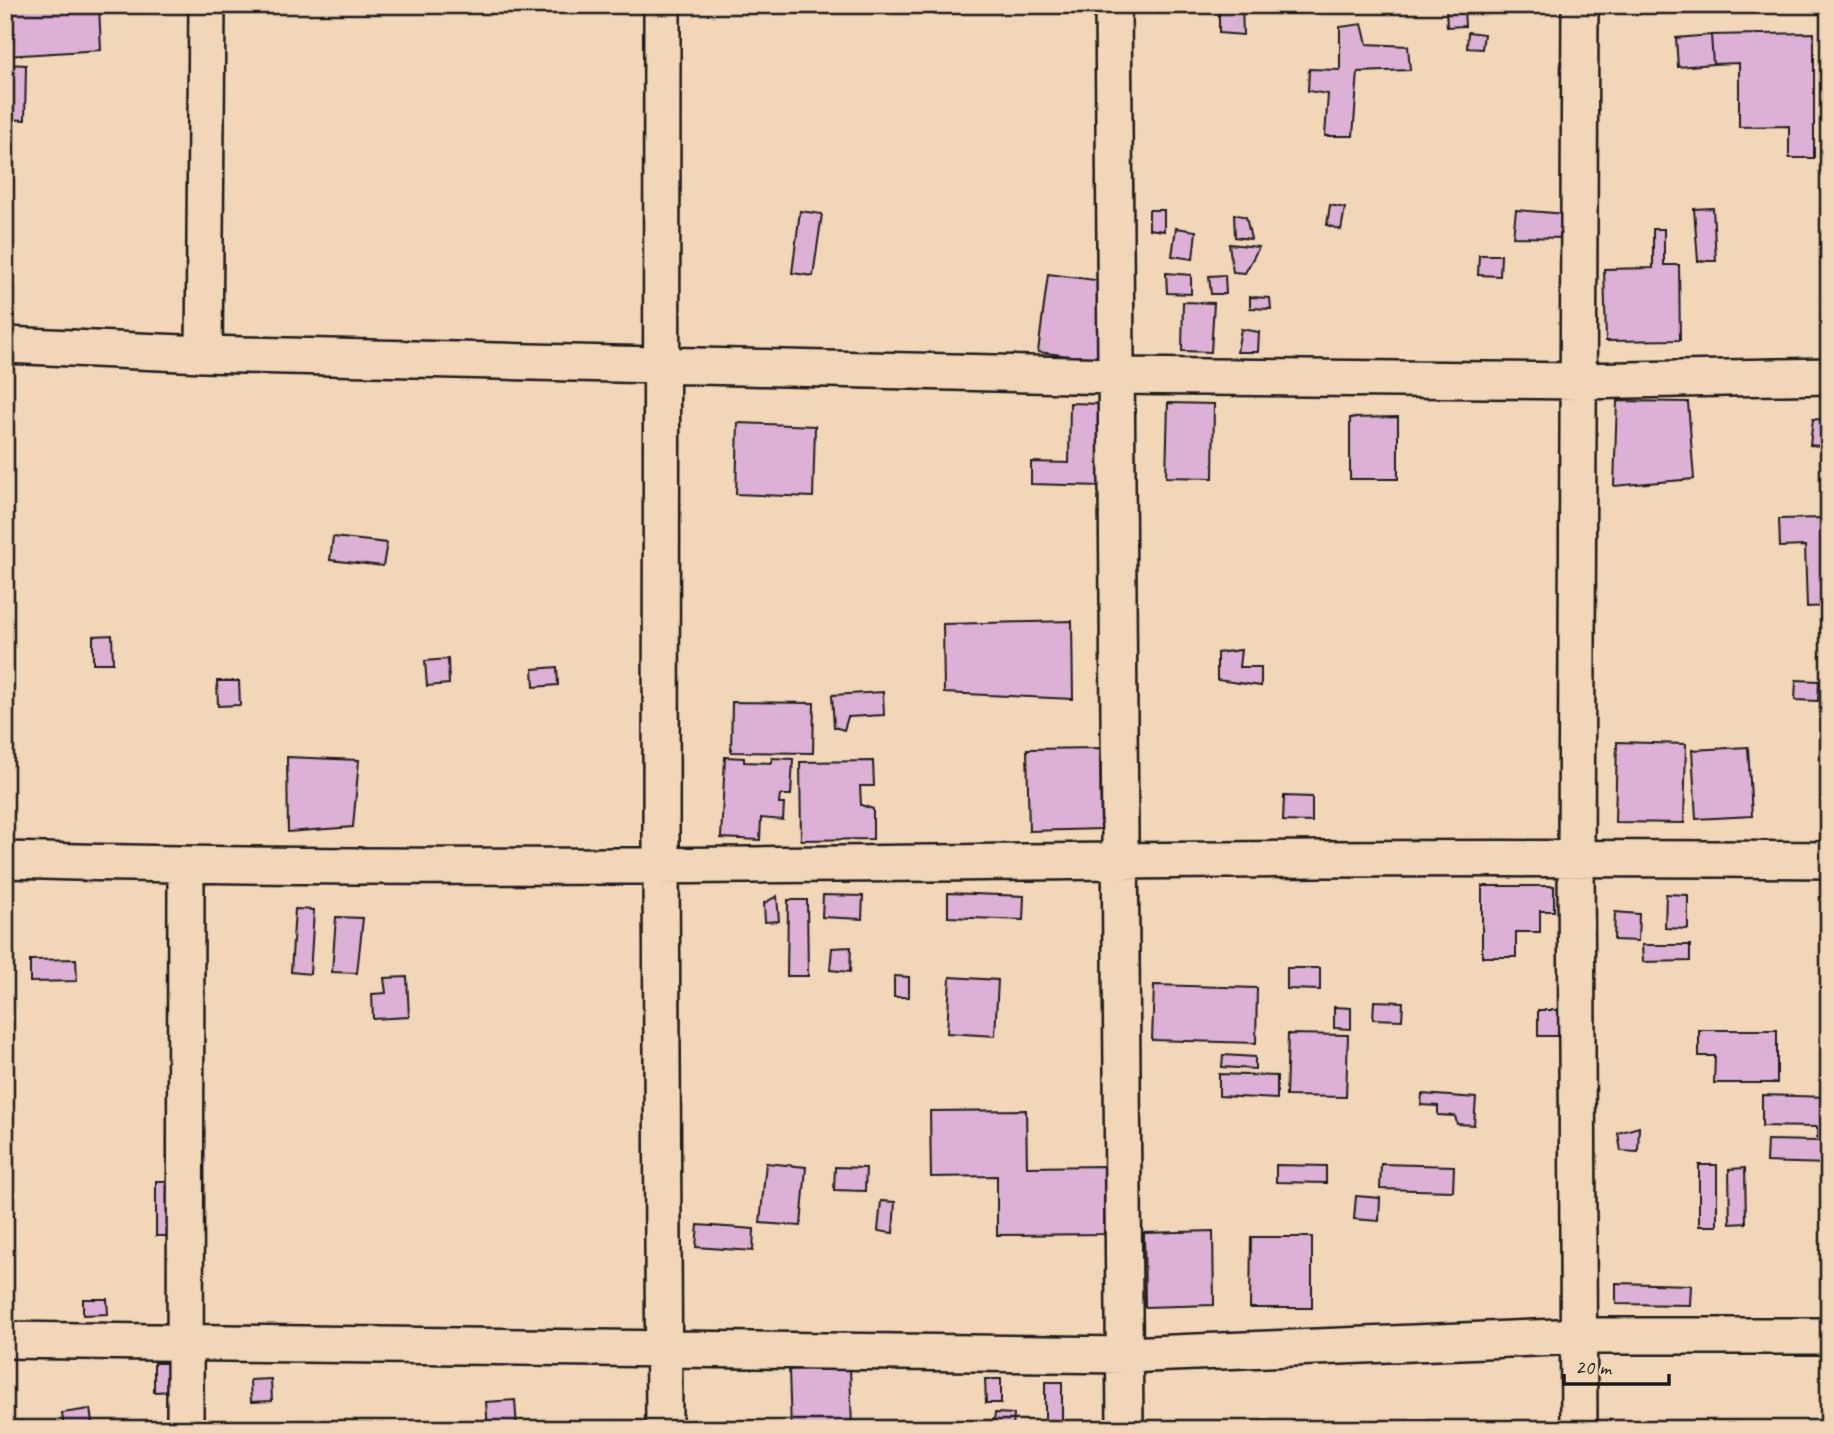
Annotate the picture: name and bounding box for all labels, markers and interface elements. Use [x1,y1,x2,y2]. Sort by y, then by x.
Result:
scale bar [1564,1343,1670,1387]
text: 20 m [1575,1354,1613,1380]

